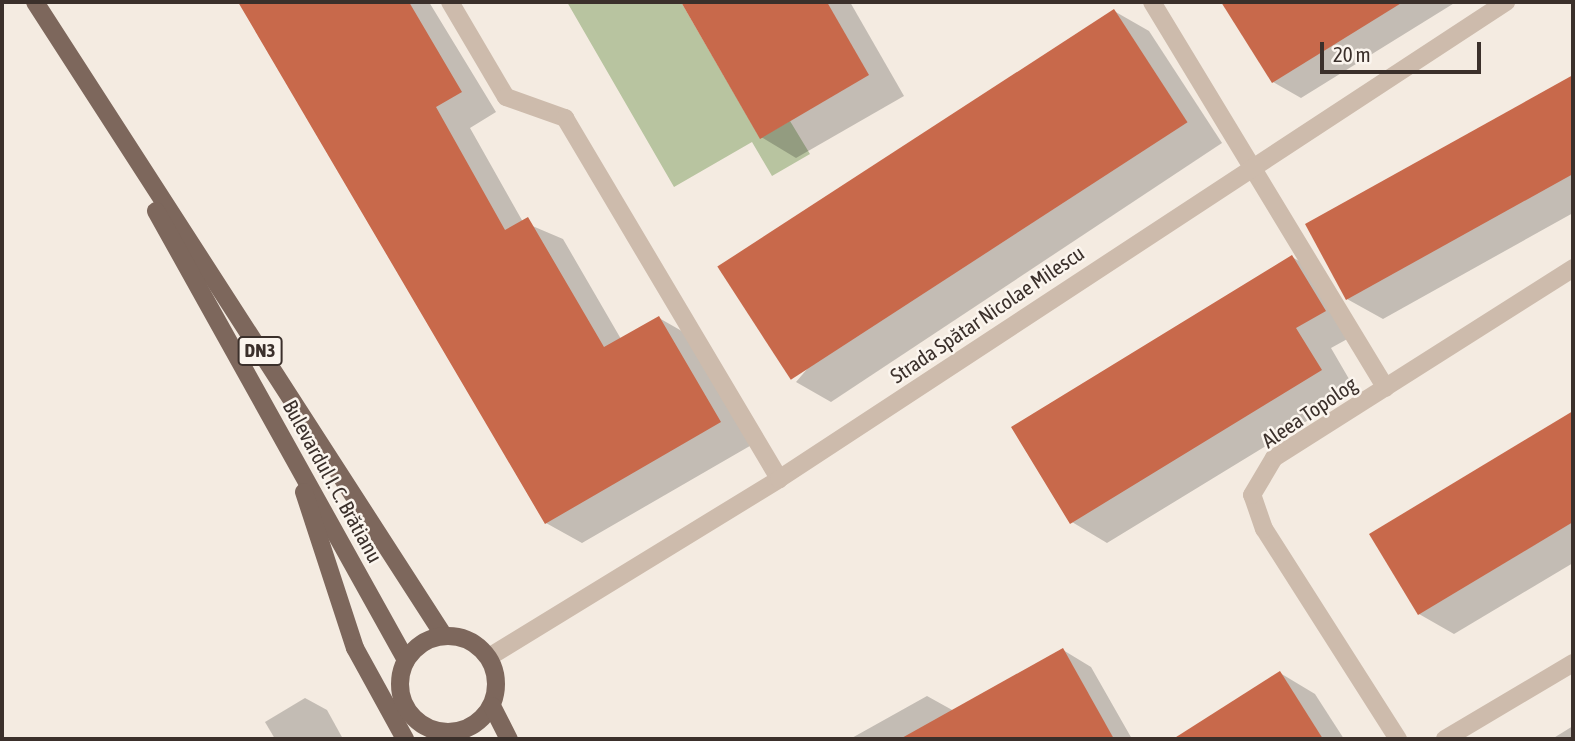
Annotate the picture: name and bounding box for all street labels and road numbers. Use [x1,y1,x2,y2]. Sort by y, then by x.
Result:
street label: Strada Spătar Nicolae Milescu [885,240,1089,388]
road number: DN3 [237,336,283,366]
street label: Aleea Topolog [1257,371,1361,453]
street label: Bulevardul I. C. Brătianu [278,395,388,567]

